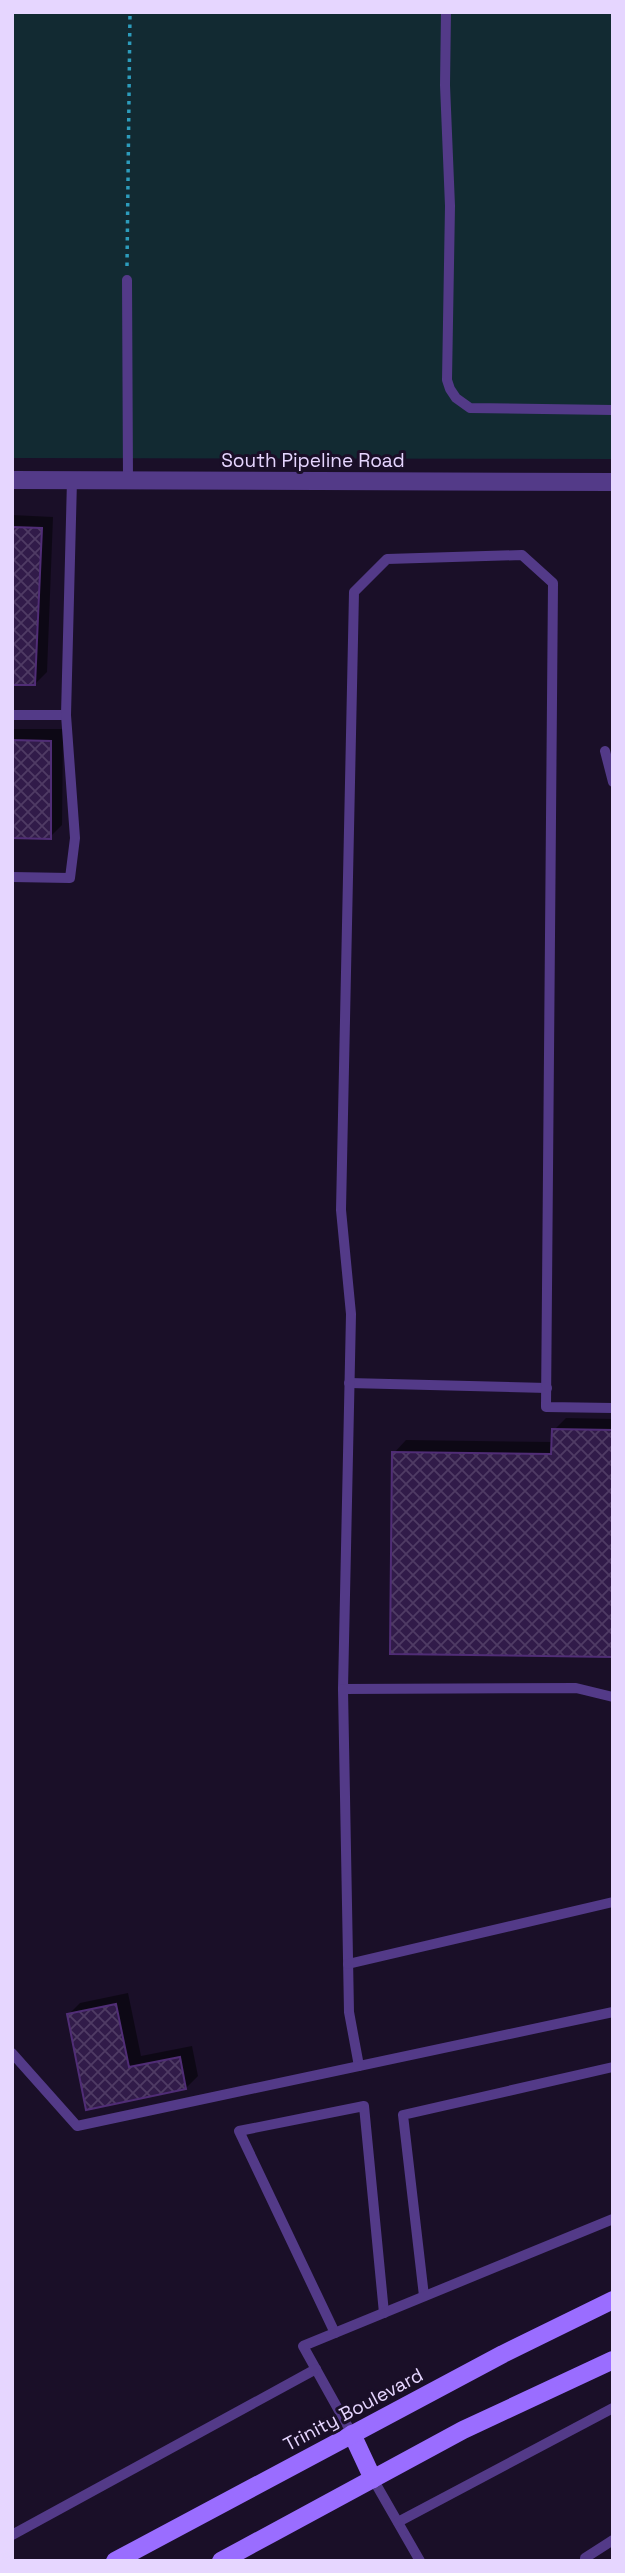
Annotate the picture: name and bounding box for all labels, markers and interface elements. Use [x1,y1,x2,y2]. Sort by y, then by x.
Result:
street label: South Pipeline Road [221,448,405,473]
street label: Trinity Boulevard [279,2362,427,2457]

